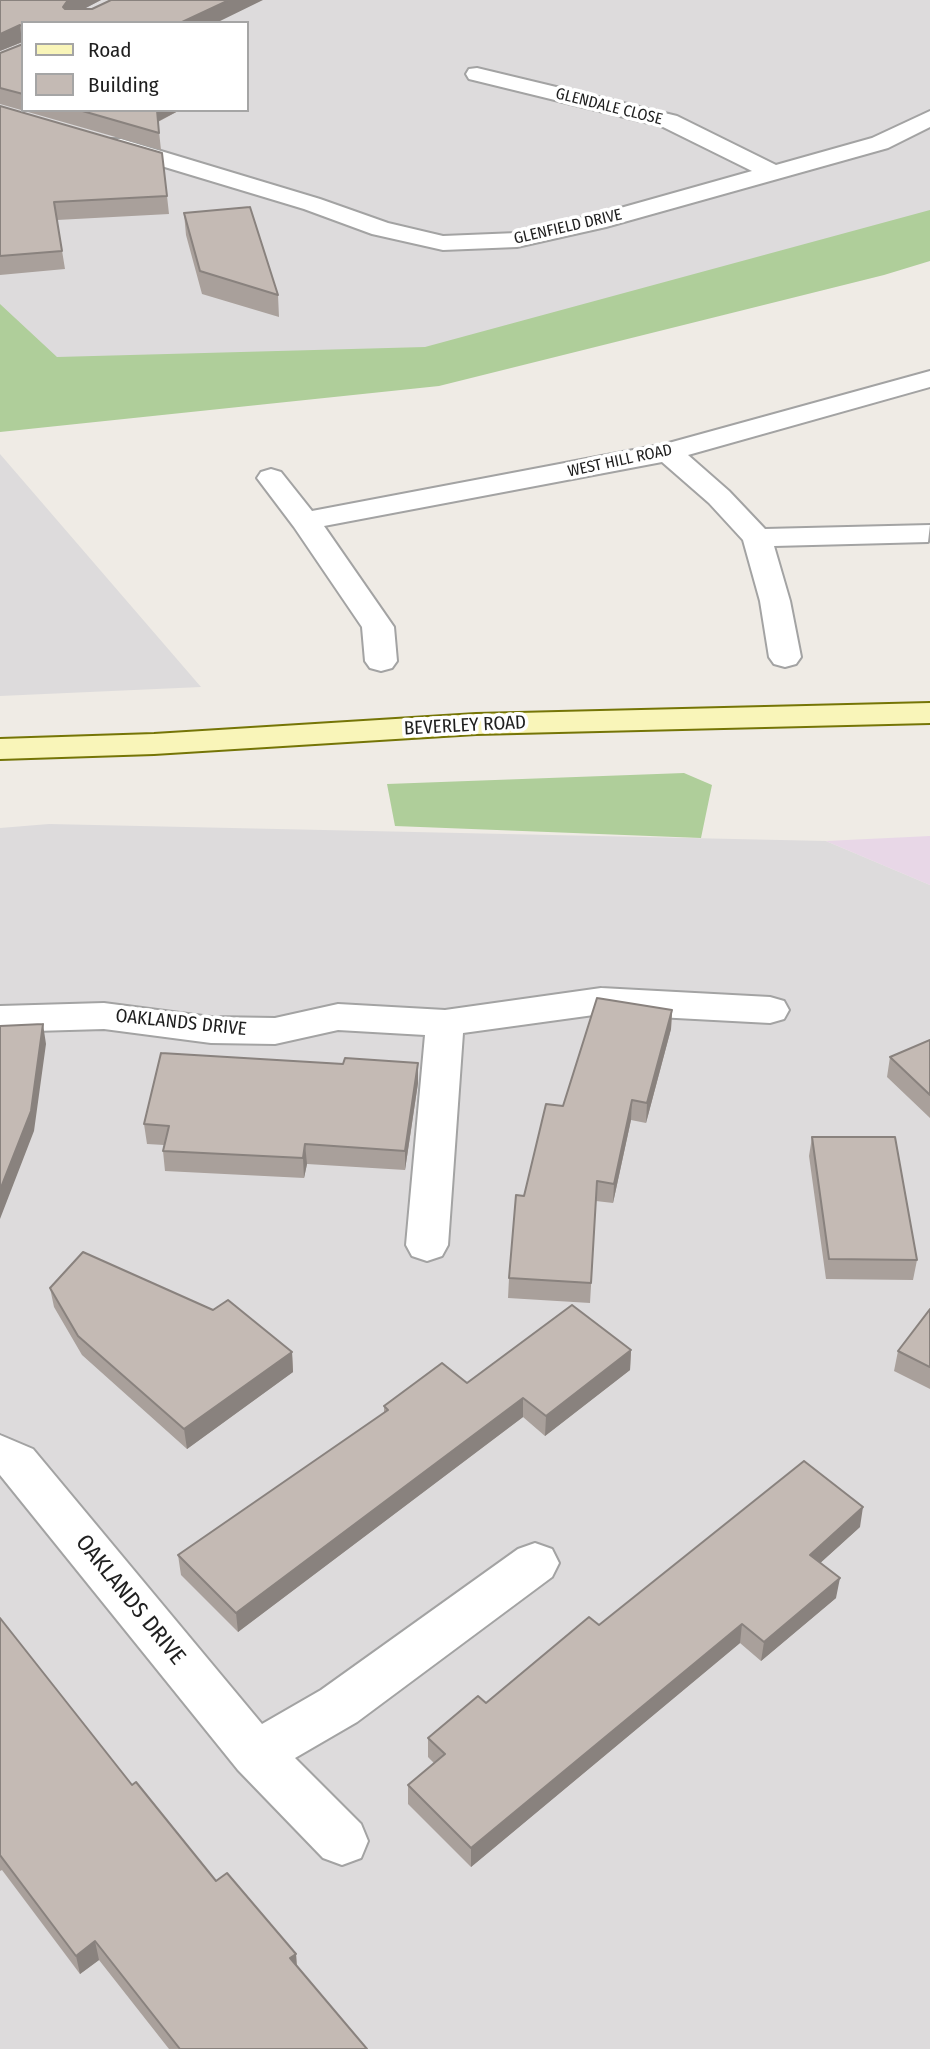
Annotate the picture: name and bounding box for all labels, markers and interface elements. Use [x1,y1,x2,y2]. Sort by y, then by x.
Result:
legend [21,21,248,112]
text: Road [88,37,132,63]
text: Building [88,72,159,98]
street label: GLENDALE CLOSE [554,84,664,130]
street label: GLENFIELD DRIVE [512,205,624,249]
street label: WEST HILL ROAD [566,441,674,481]
street label: BEVERLEY ROAD [403,711,527,741]
street label: OAKLANDS DRIVE [114,1005,248,1041]
street label: OAKLANDS DRIVE [69,1529,191,1671]

